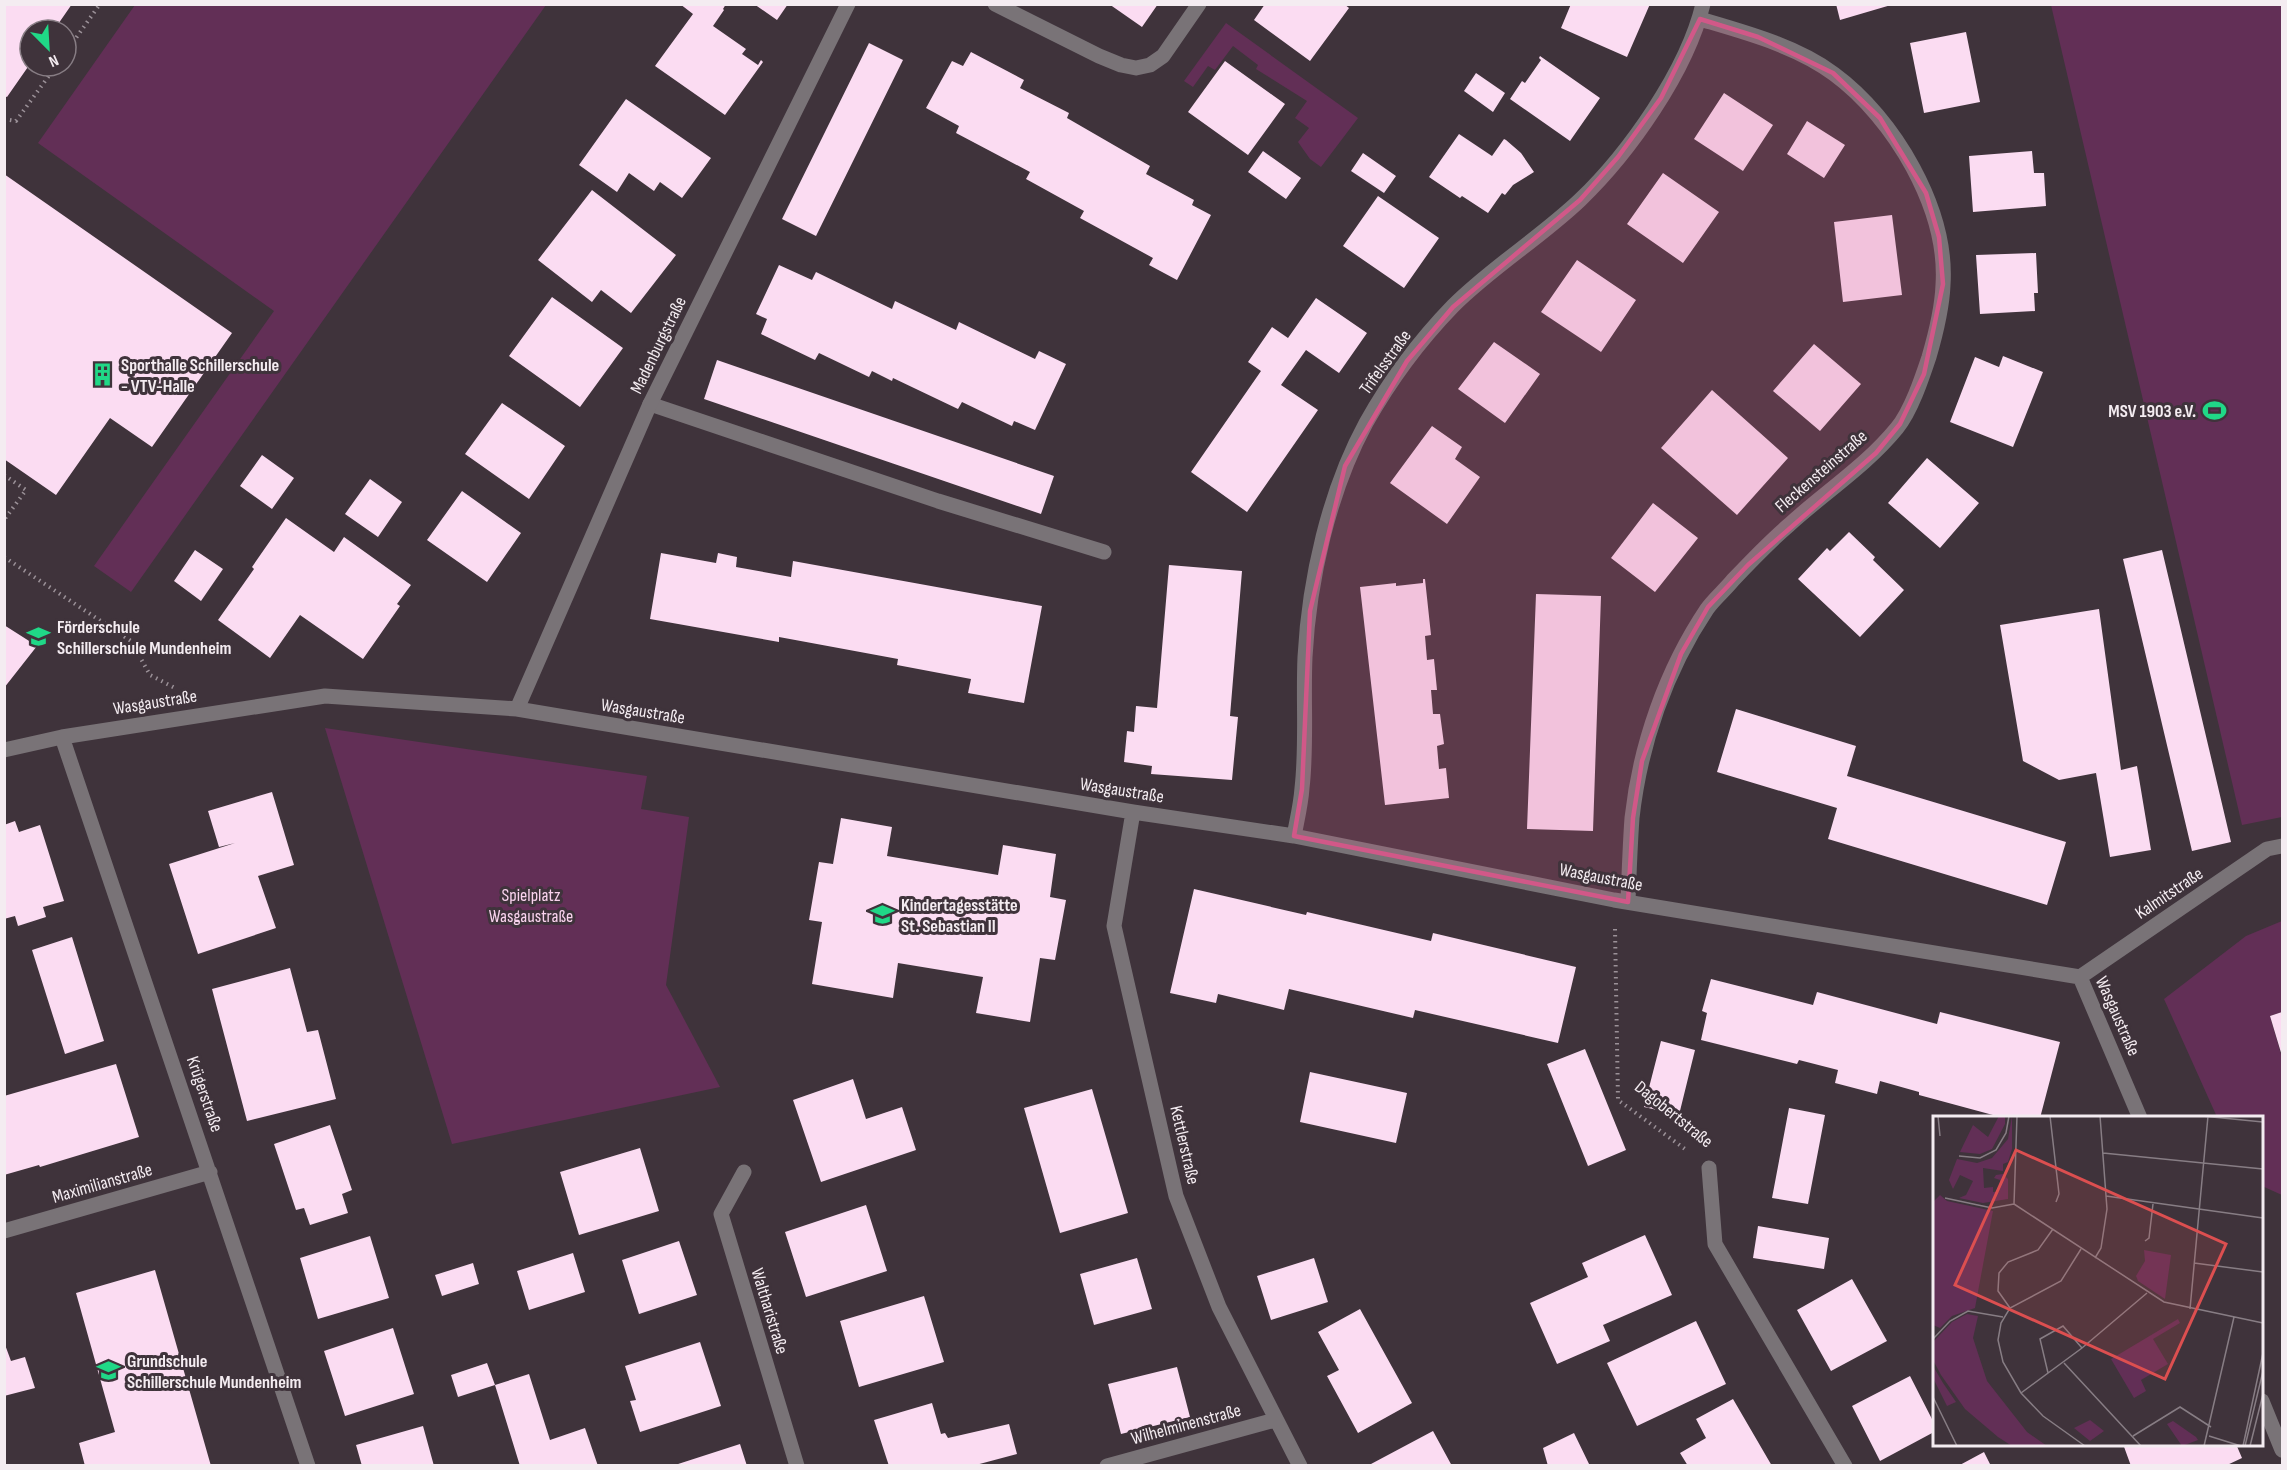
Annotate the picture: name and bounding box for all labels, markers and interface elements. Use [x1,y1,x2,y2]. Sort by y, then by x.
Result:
north arrow [18,18,78,78]
text: N [46,50,61,71]
street label: Madenburgstraße [626,293,691,397]
street label: Trifelsstraße [1355,326,1416,399]
place label: Sporthalle Schillerschule - VTV-Halle [121,355,279,397]
building icon: Sporthalle Schillerschule - VTV-Halle [90,362,116,388]
sports icon: MSV 1903 e.V. [2201,398,2227,424]
place label: MSV 1903 e.V. [2108,401,2196,422]
street label: Fleckensteinstraße [1771,426,1872,517]
place label: Förderschule Schillerschule Mundenheim [57,617,231,659]
school or university icon: Förderschule Schillerschule Mundenheim [26,624,52,650]
street label: Wasgaustraße [112,686,198,719]
street label: Wasgaustraße [600,695,686,728]
street label: Wasgaustraße [1079,774,1165,807]
street label: Wasgaustraße [1557,859,1644,896]
street label: Kalmitstraße [2131,863,2207,924]
park label: Spielplatz Wasgaustraße [489,885,573,927]
place label: Kindertagesstätte St. Sebastian II [901,895,1018,937]
school or university icon: Kindertagesstätte St. Sebastian II [870,902,896,928]
street label: Wasgaustraße [2091,973,2144,1059]
street label: Krügerstraße [182,1054,227,1135]
street label: Dagobertstraße [1630,1077,1717,1152]
street label: Kettlerstraße [1165,1104,1204,1186]
inset map [1933,1116,2263,1446]
street label: Maximilianstraße [50,1159,154,1208]
street label: Waltharistraße [747,1266,793,1357]
place label: Grundschule Schillerschule Mundenheim [127,1351,301,1393]
school or university icon: Grundschule Schillerschule Mundenheim [96,1358,122,1384]
street label: Wilhelminenstraße [1129,1400,1243,1449]

